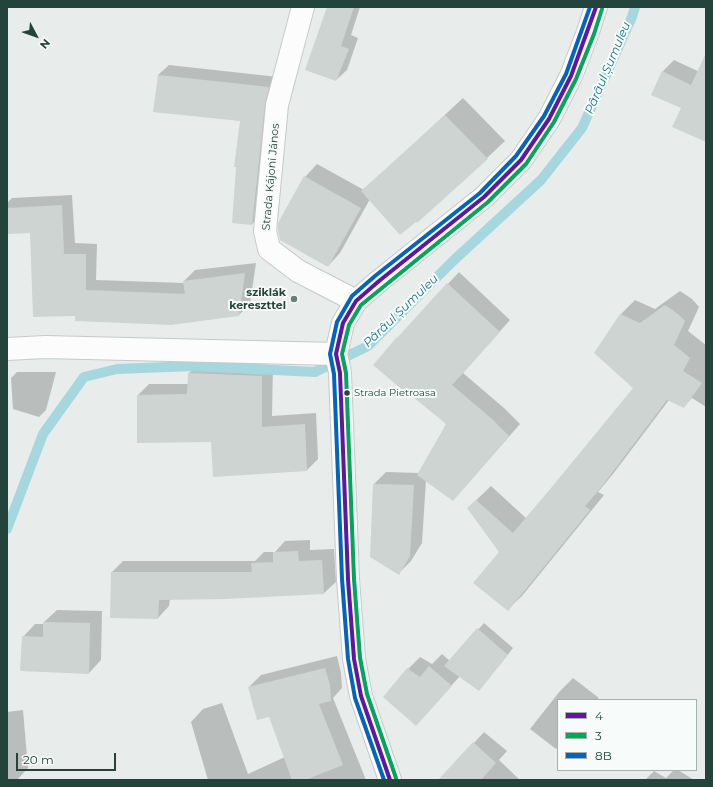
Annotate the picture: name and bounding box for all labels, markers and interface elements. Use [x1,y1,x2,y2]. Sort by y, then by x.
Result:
north arrow [16,16,56,56]
water label: Pârâul Șumuleu [582,20,634,116]
text: N [37,36,53,52]
street label: Strada Kájoni János [260,123,282,231]
water label: Pârâul Șumuleu [361,272,441,350]
place label: sziklák kereszttel [229,286,286,312]
marker: sziklák kereszttel [289,294,299,304]
place label: Strada Pietroasa [354,387,436,399]
marker: Strada Pietroasa [342,388,352,398]
legend [557,699,697,771]
text: 4 [595,708,603,723]
text: 3 [595,728,602,743]
scale bar [18,745,118,771]
text: 8B [595,748,612,763]
text: 20 m [23,752,54,767]

